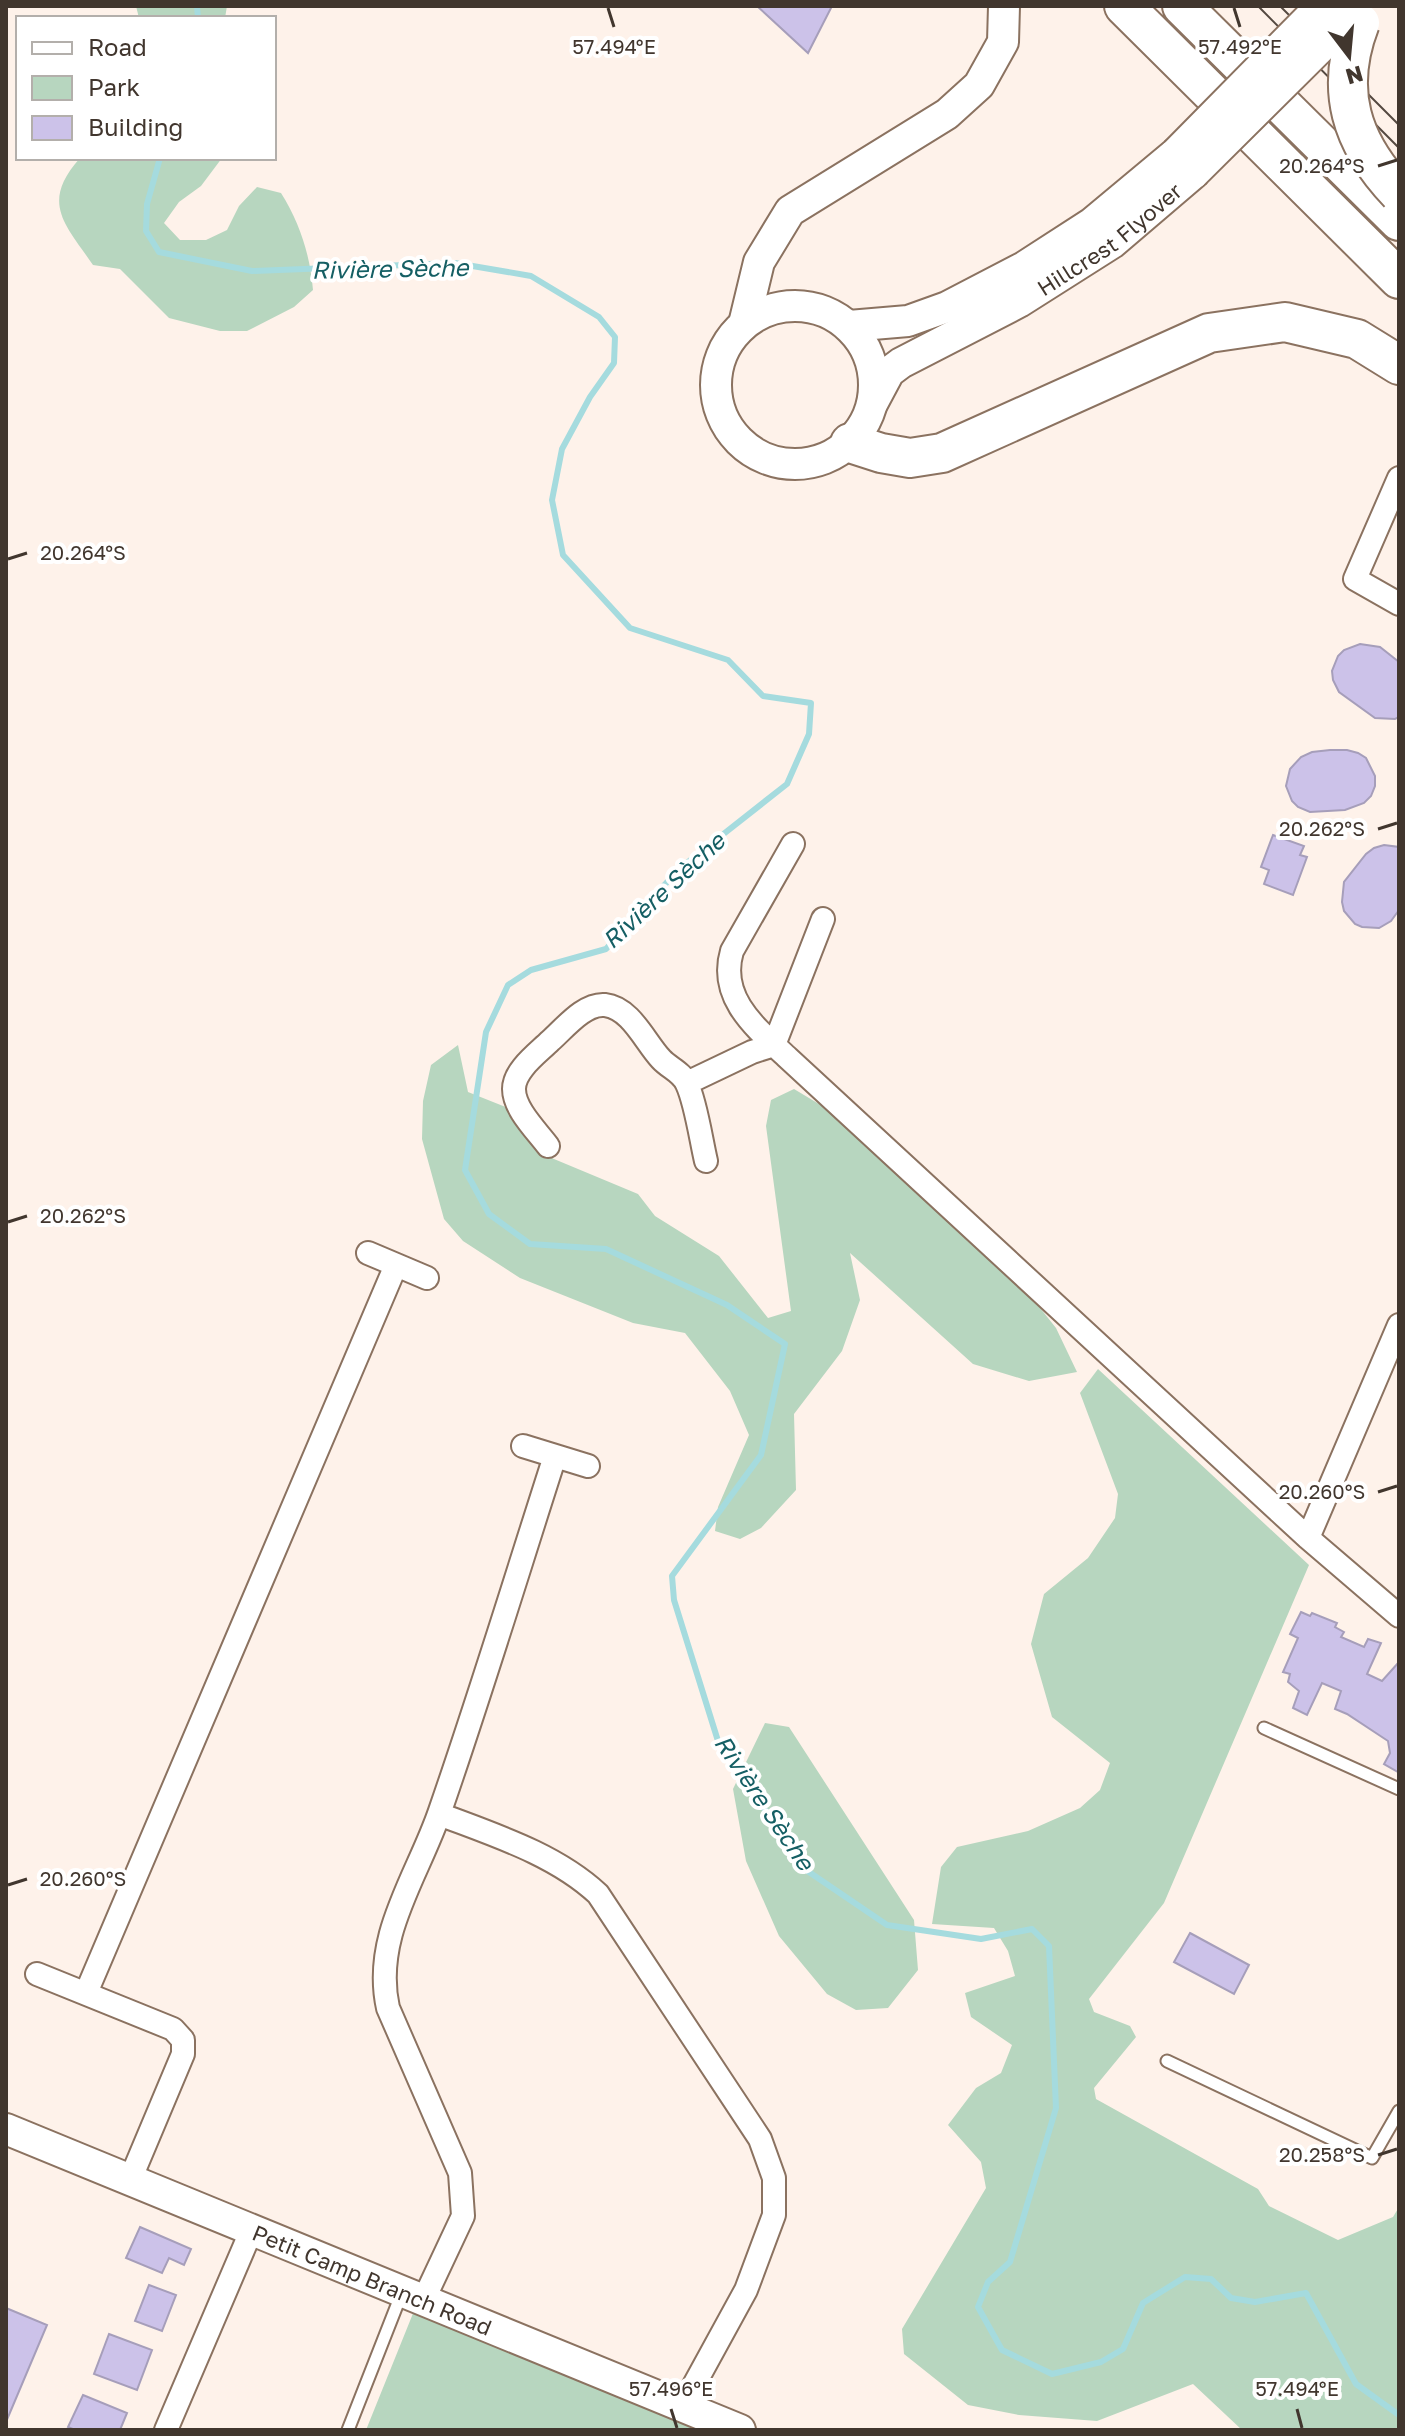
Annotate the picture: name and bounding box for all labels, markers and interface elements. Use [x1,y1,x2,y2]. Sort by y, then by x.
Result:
legend [16,16,276,160]
north arrow [1309,16,1389,96]
text: Road [88,32,147,61]
text: 57.494°E [572,34,656,58]
text: 57.492°E [1198,34,1282,58]
text: N [1343,60,1366,91]
text: Park [88,72,140,101]
text: Building [88,112,183,141]
text: 20.264°S [1279,153,1365,177]
street label: Hillcrest Flyover [1032,176,1187,301]
water label: Rivière Sèche [311,252,471,284]
text: 20.264°S [40,540,126,564]
text: 20.262°S [1279,816,1365,840]
water label: Rivière Sèche [596,825,732,954]
text: 20.262°S [40,1203,126,1227]
text: 20.260°S [1279,1479,1365,1503]
water label: Rivière Sèche [709,1729,822,1877]
text: 20.260°S [40,1866,126,1890]
text: 20.258°S [1279,2142,1365,2166]
street label: Petit Camp Branch Road [249,2218,496,2340]
text: 57.496°E [629,2376,713,2400]
text: 57.494°E [1255,2376,1339,2400]

